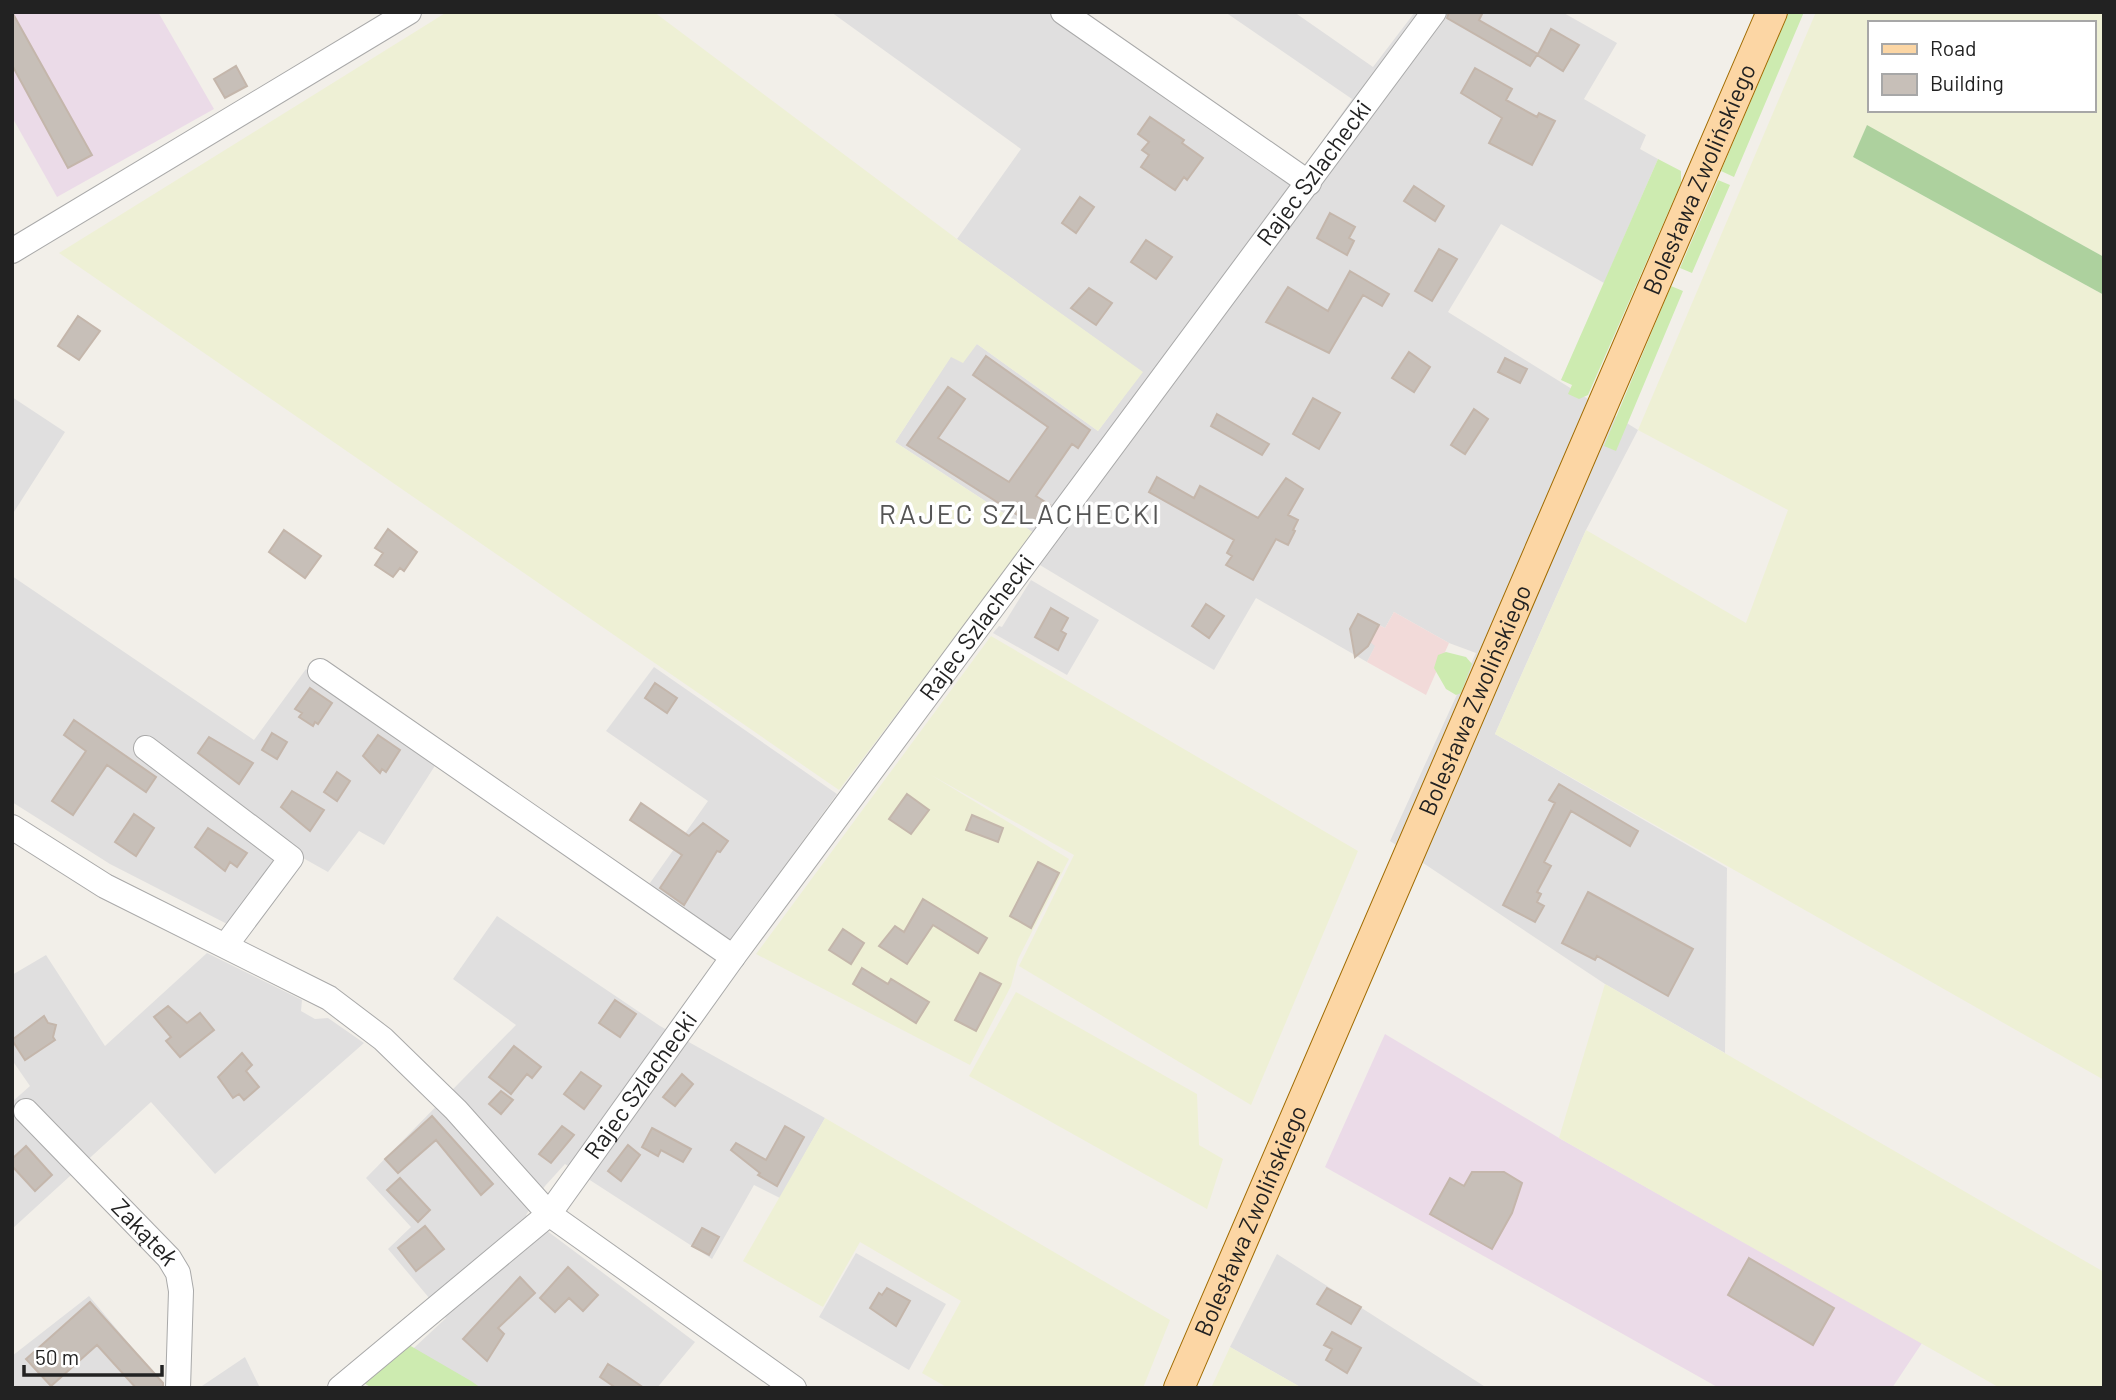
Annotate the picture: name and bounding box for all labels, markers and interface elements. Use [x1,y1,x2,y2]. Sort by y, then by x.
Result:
legend [1868,21,2095,112]
text: Road [1930,35,1976,60]
street label: Bolesława Zwolińskiego [1636,59,1761,299]
text: Building [1930,70,2004,95]
street label: Rajec Szlachecki [1250,94,1377,251]
district label: RAJEC SZLACHECKI [879,496,1161,530]
street label: Rajec Szlachecki [913,548,1040,705]
street label: Bolesława Zwolińskiego [1412,580,1537,819]
street label: Rajec Szlachecki [577,1005,702,1164]
street label: Bolesława Zwolińskiego [1187,1100,1312,1340]
street label: Zakątek [106,1192,186,1270]
scale bar [24,1334,163,1378]
text: 50 m [35,1344,79,1369]

